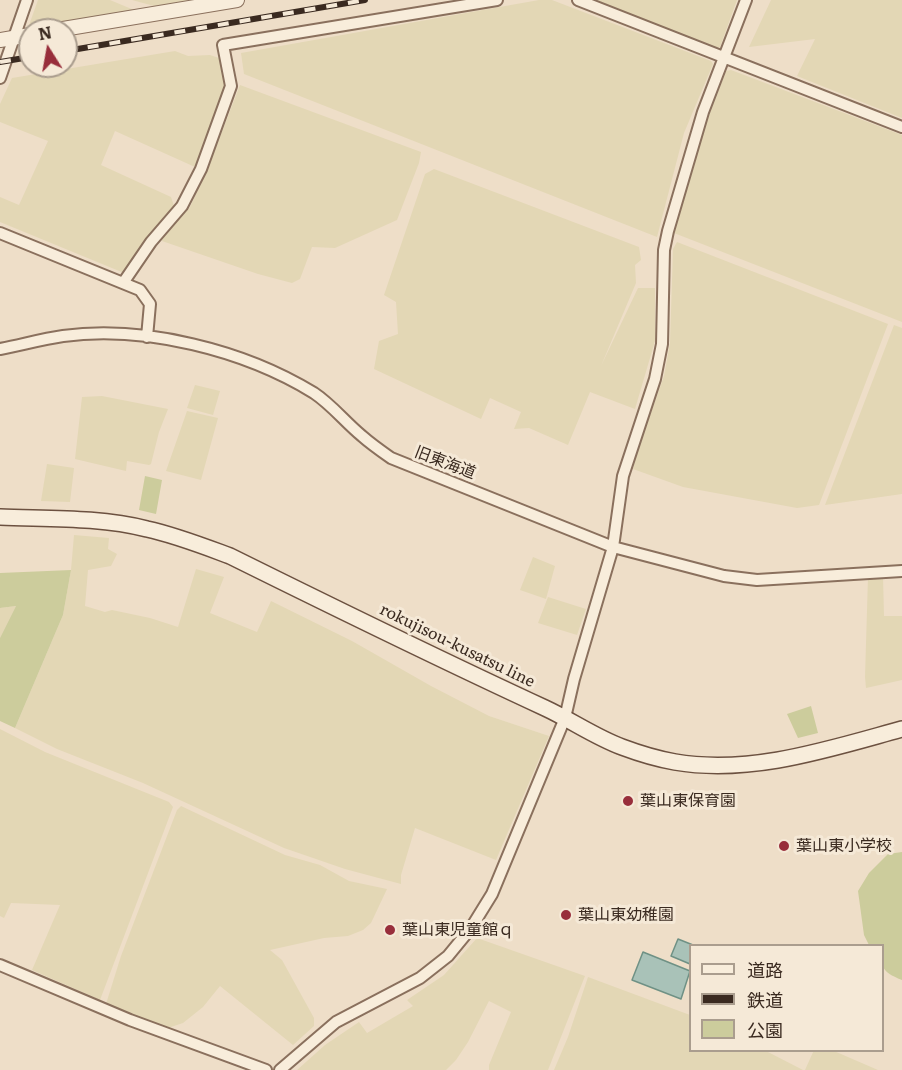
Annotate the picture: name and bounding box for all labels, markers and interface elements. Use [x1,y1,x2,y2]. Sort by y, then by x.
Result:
north arrow [18,18,78,78]
text: N [36,19,54,45]
street label: 旧東海道 [412,443,478,483]
street label: rokujisou-kusatsu line [376,600,538,692]
place label: 葉山東保育園 [640,791,736,811]
marker: 葉山東保育園 [621,794,635,808]
place label: 葉山東小学校 [796,836,892,856]
marker: 葉山東小学校 [777,839,791,853]
place label: 葉山東幼稚園 [578,905,674,925]
marker: 葉山東幼稚園 [559,908,573,922]
place label: 葉山東児童館ｑ [402,920,514,940]
marker: 葉山東児童館ｑ [383,923,397,937]
legend [689,944,884,1052]
text: 道路 [747,956,783,983]
text: 鉄道 [747,986,783,1013]
text: 公園 [747,1016,783,1043]

